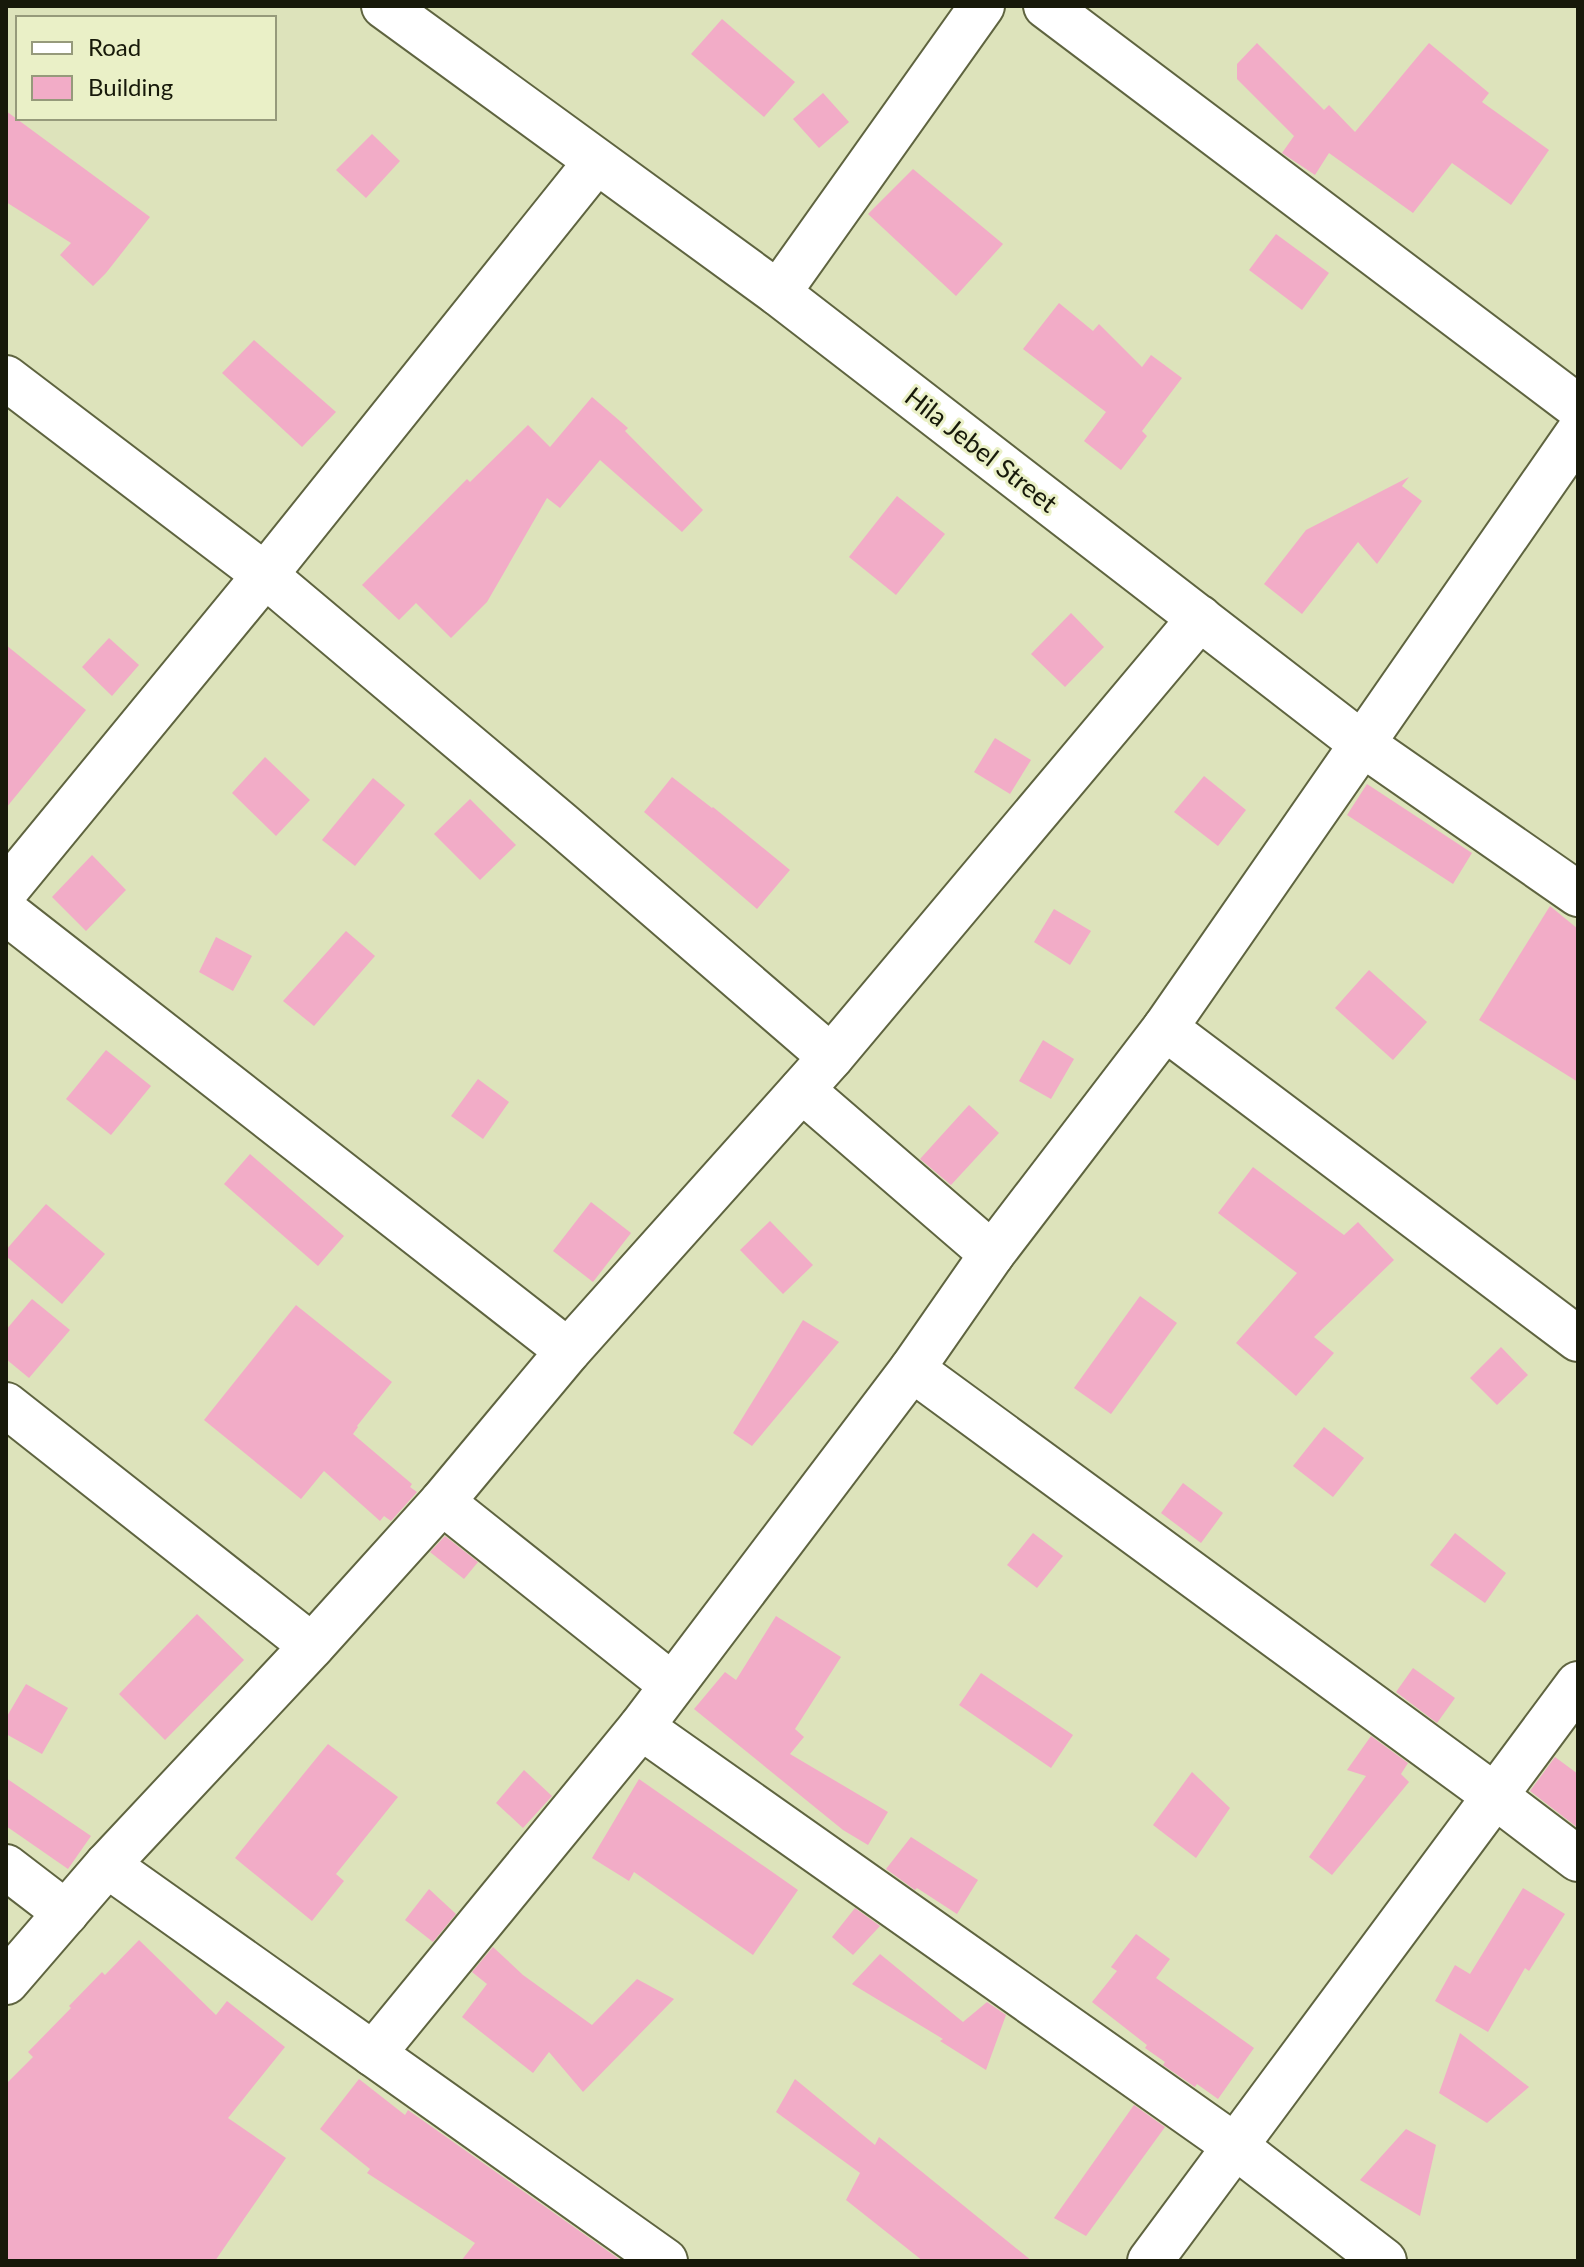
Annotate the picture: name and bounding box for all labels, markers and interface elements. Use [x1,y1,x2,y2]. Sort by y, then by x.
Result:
legend [16,16,276,120]
text: Road [88,32,141,61]
text: Building [88,72,173,101]
street label: Hila Jebel Street [899,380,1065,519]

